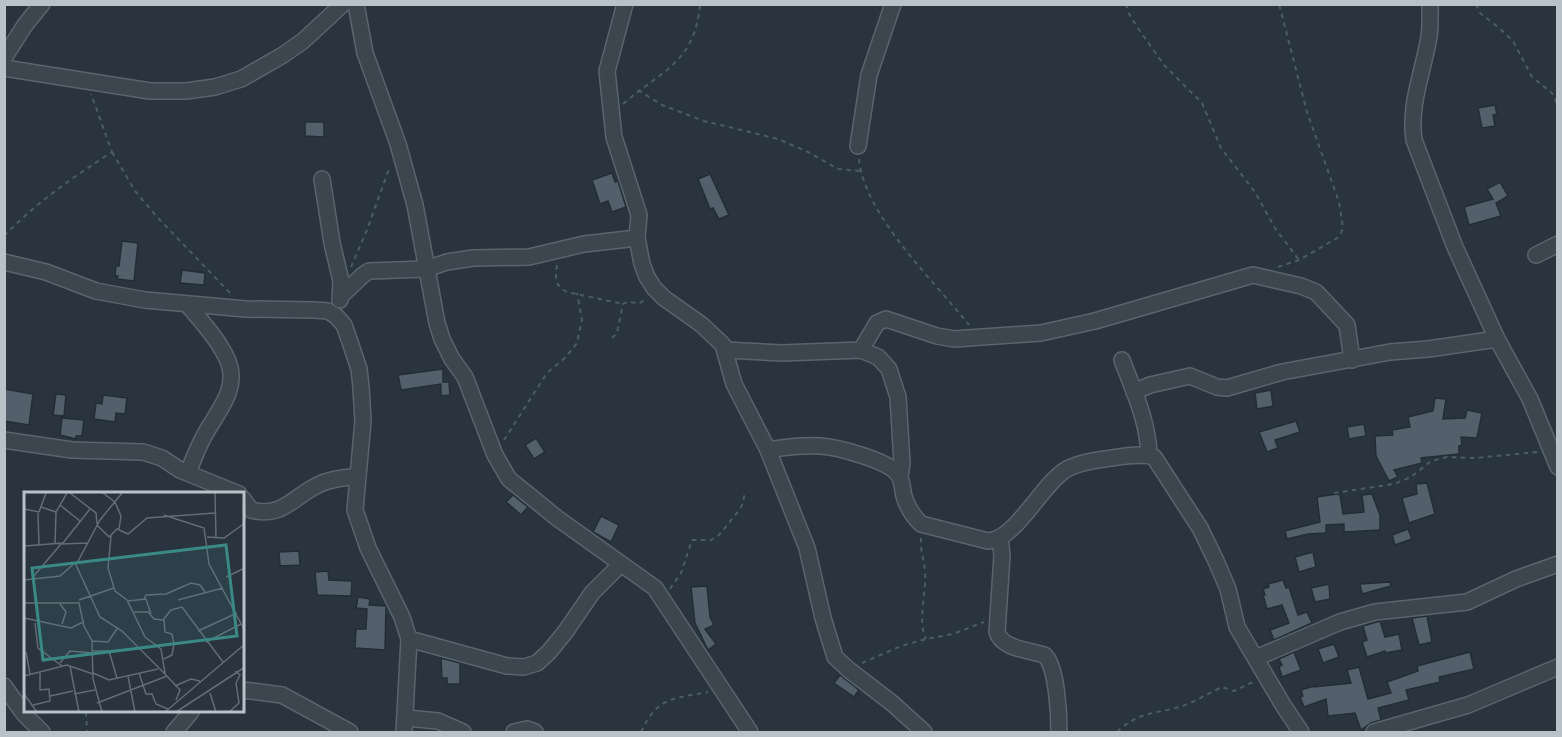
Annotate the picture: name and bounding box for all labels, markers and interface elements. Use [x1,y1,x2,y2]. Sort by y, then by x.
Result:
inset map [24,492,244,713]

